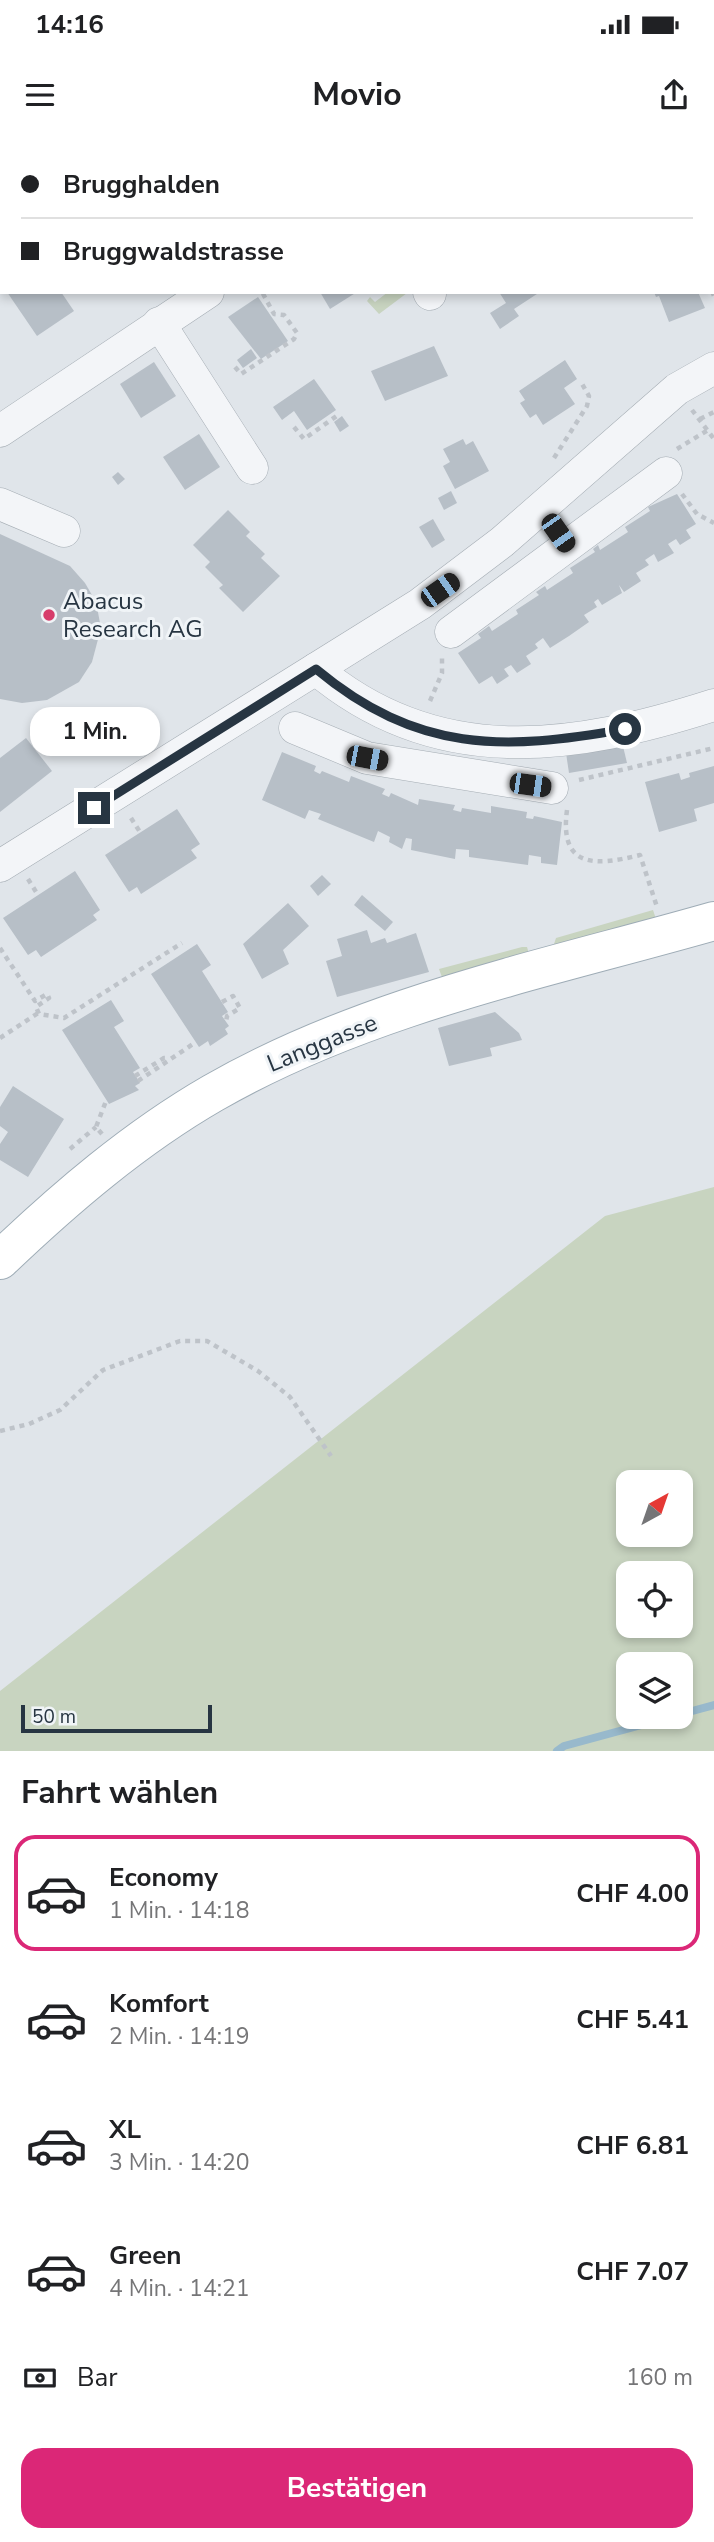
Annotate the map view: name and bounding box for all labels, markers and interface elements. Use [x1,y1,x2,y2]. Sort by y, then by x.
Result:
text: 14:16 [35,7,104,42]
text: Movio [312,73,402,116]
icon: menu [21,76,59,114]
icon: share [655,76,693,114]
text: Brugghalden [63,167,220,202]
text: Bruggwaldstrasse [63,234,284,269]
car [538,510,579,556]
car [417,569,464,611]
place label: Abacus Research AG [63,585,203,645]
marker: Abacus Research AG [41,607,57,623]
callout: 1 Min. [29,706,159,756]
route start [609,713,641,745]
text: 1 Min. [63,716,128,747]
car [345,744,390,772]
car [508,772,553,798]
route end [78,792,110,824]
street label: Langgasse [262,1006,382,1080]
north arrow [616,1470,693,1547]
map controls [616,1470,693,1729]
button: locate [616,1561,693,1638]
button: layers [616,1652,693,1729]
scale bar [21,1702,212,1734]
text: 50 m [32,1704,76,1730]
text: Fahrt wählen [21,1771,218,1814]
text: Economy [109,1860,218,1895]
icon: car [25,1862,88,1925]
text: CHF 4.00 [576,1876,689,1911]
text: 1 Min. · 14:18 [109,1895,250,1926]
text: Komfort [109,1986,209,2021]
icon: car [25,1988,88,2051]
text: CHF 5.41 [576,2002,689,2037]
text: 2 Min. · 14:19 [109,2021,250,2052]
text: XL [109,2112,141,2147]
icon: car [25,2114,88,2177]
text: CHF 6.81 [576,2128,689,2163]
text: 3 Min. · 14:20 [109,2147,250,2178]
text: Green [109,2238,182,2273]
icon: car [25,2240,88,2303]
text: CHF 7.07 [576,2254,689,2289]
text: 4 Min. · 14:21 [109,2273,250,2304]
icon: cash [21,2359,59,2397]
text: Bar [77,2360,118,2395]
text: 160 m [626,2362,693,2393]
button: Bestätigen [21,2448,693,2528]

